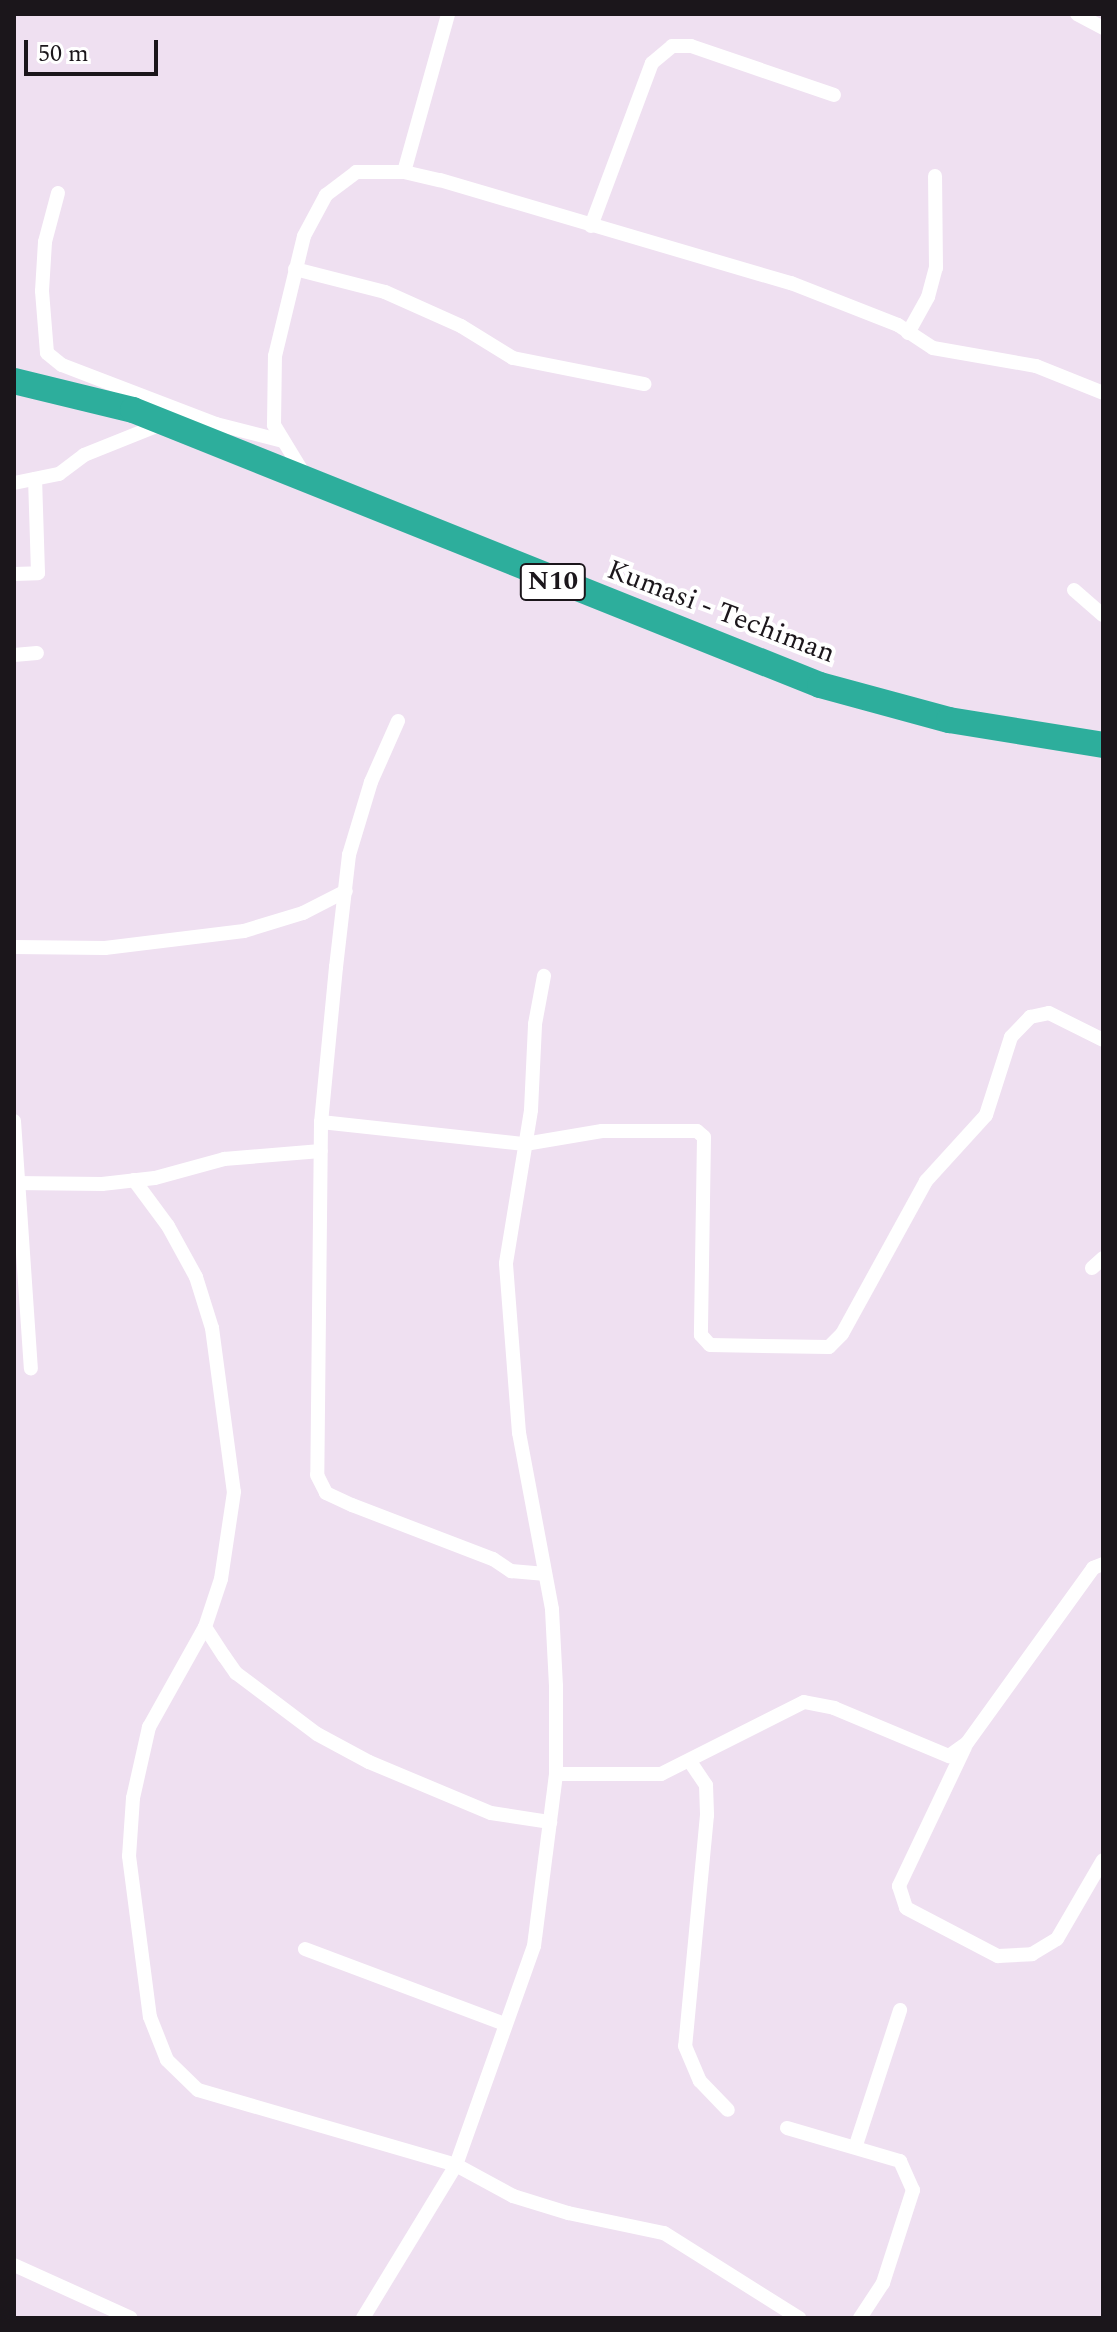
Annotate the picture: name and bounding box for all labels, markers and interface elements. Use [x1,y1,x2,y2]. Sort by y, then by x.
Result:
scale bar [28,24,162,74]
text: 50 m [38,36,89,72]
street label: Kumasi - Techiman [602,553,840,671]
road number: N10 [519,560,587,604]

